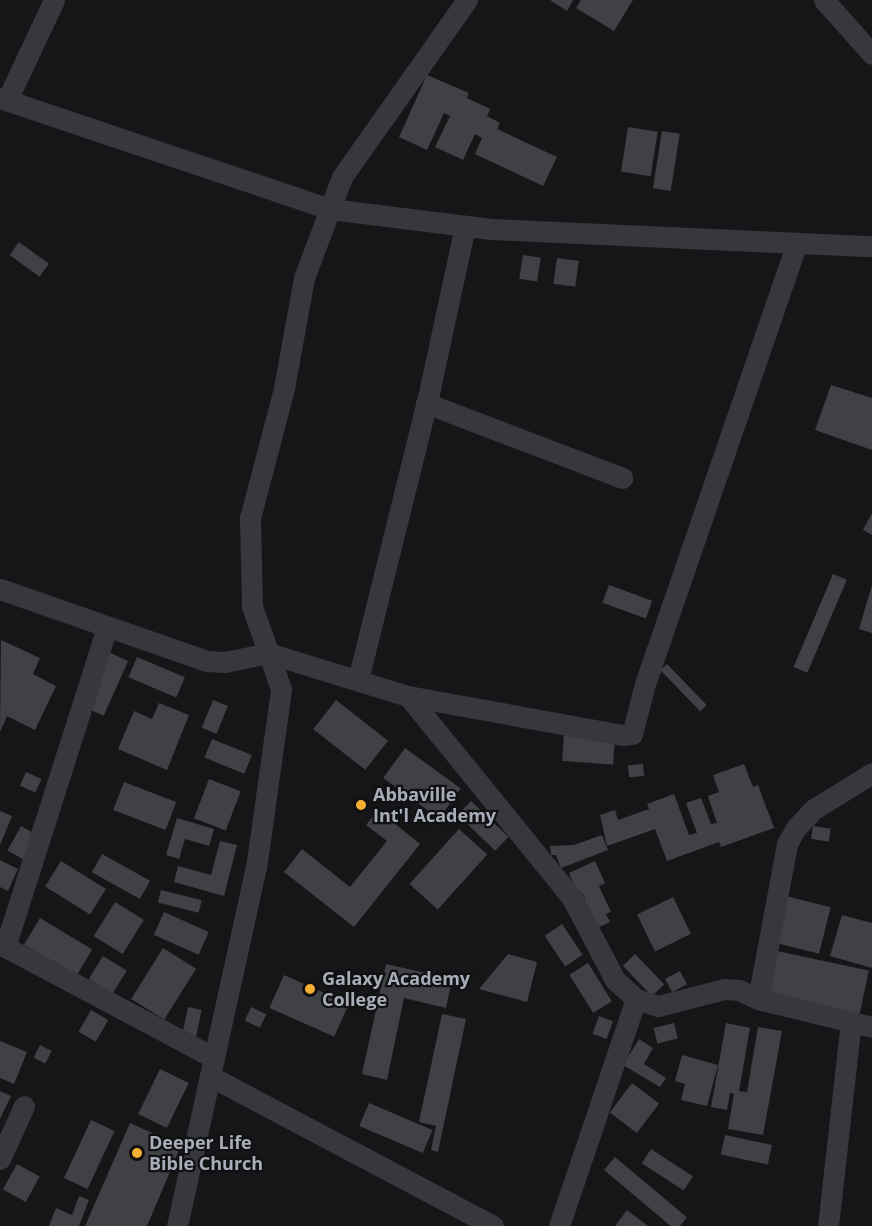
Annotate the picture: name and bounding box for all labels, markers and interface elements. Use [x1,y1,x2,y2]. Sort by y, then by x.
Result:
place label: Abbaville Int'l Academy [373,784,496,826]
marker: Abbaville Int'l Academy [354,798,368,812]
place label: Galaxy Academy College [322,968,470,1010]
marker: Galaxy Academy College [303,982,317,996]
place label: Deeper Life Bible Church [149,1132,263,1174]
marker: Deeper Life Bible Church [130,1146,144,1160]

